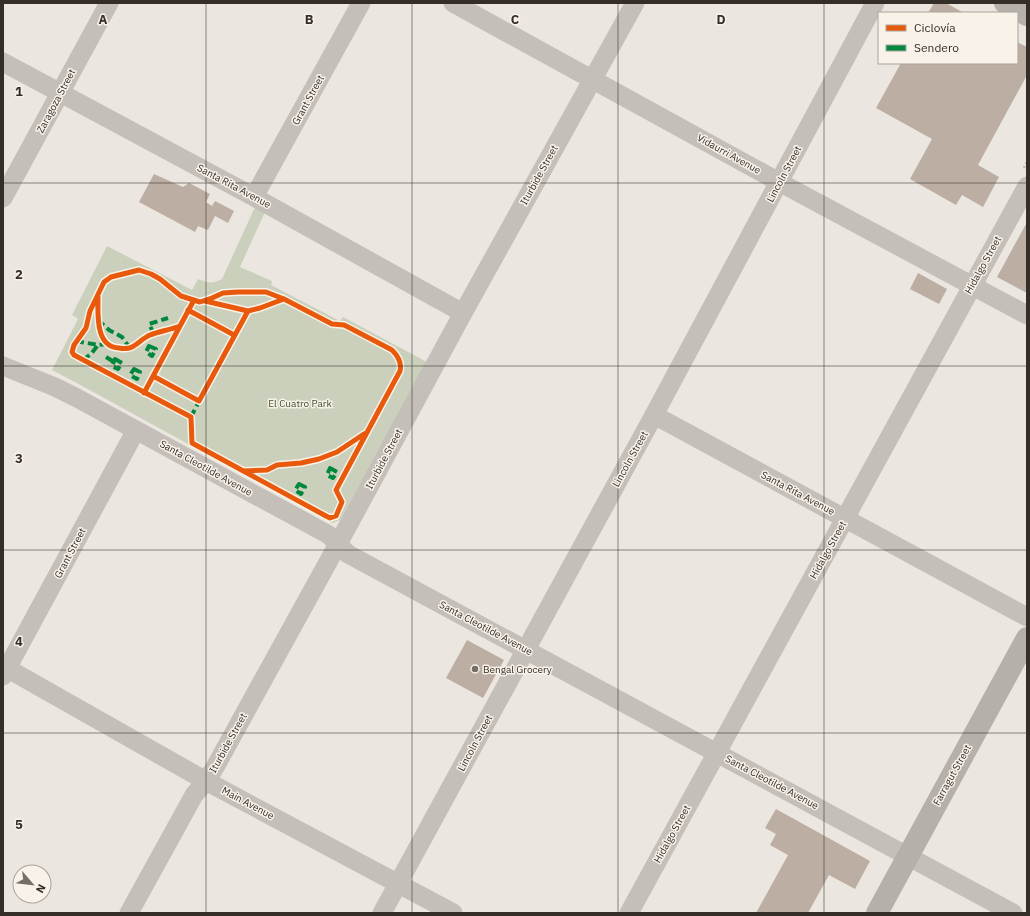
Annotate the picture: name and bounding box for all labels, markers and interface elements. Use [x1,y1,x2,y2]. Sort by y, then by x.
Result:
text: A [99,11,108,28]
text: B [305,11,314,28]
text: C [511,11,520,28]
text: D [716,11,726,28]
legend [878,12,1018,64]
text: Ciclovía [914,20,956,35]
text: Sendero [914,40,959,55]
street label: Zaragoza Street [34,66,79,135]
street label: Grant Street [289,72,327,127]
text: 1 [15,83,23,100]
street label: Vidaurri Avenue [695,131,764,177]
street label: Iturbide Street [517,142,561,207]
street label: Lincoln Street [764,143,805,204]
street label: Santa Rita Avenue [195,161,273,211]
street label: Hidalgo Street [962,233,1004,296]
text: 2 [15,266,23,283]
park label: El Cuatro Park [268,397,332,410]
street label: Iturbide Street [363,426,406,491]
street label: Lincoln Street [609,428,651,489]
street label: Santa Cleotilde Avenue [157,437,255,499]
text: 3 [15,450,23,467]
street label: Santa Rita Avenue [759,468,837,518]
street label: Hidalgo Street [807,518,849,581]
street label: Grant Street [51,525,89,580]
street label: Santa Cleotilde Avenue [437,598,535,658]
text: 4 [15,633,23,650]
place label: Bengal Grocery [483,663,552,676]
marker: Bengal Grocery [470,664,480,674]
street label: Iturbide Street [206,710,250,775]
street label: Lincoln Street [455,712,496,773]
street label: Farragut Street [930,742,974,808]
street label: Santa Cleotilde Avenue [723,752,821,812]
street label: Main Avenue [220,784,277,822]
street label: Hidalgo Street [651,802,693,865]
text: 5 [15,816,23,833]
north arrow [12,864,52,904]
text: N [33,882,49,896]

